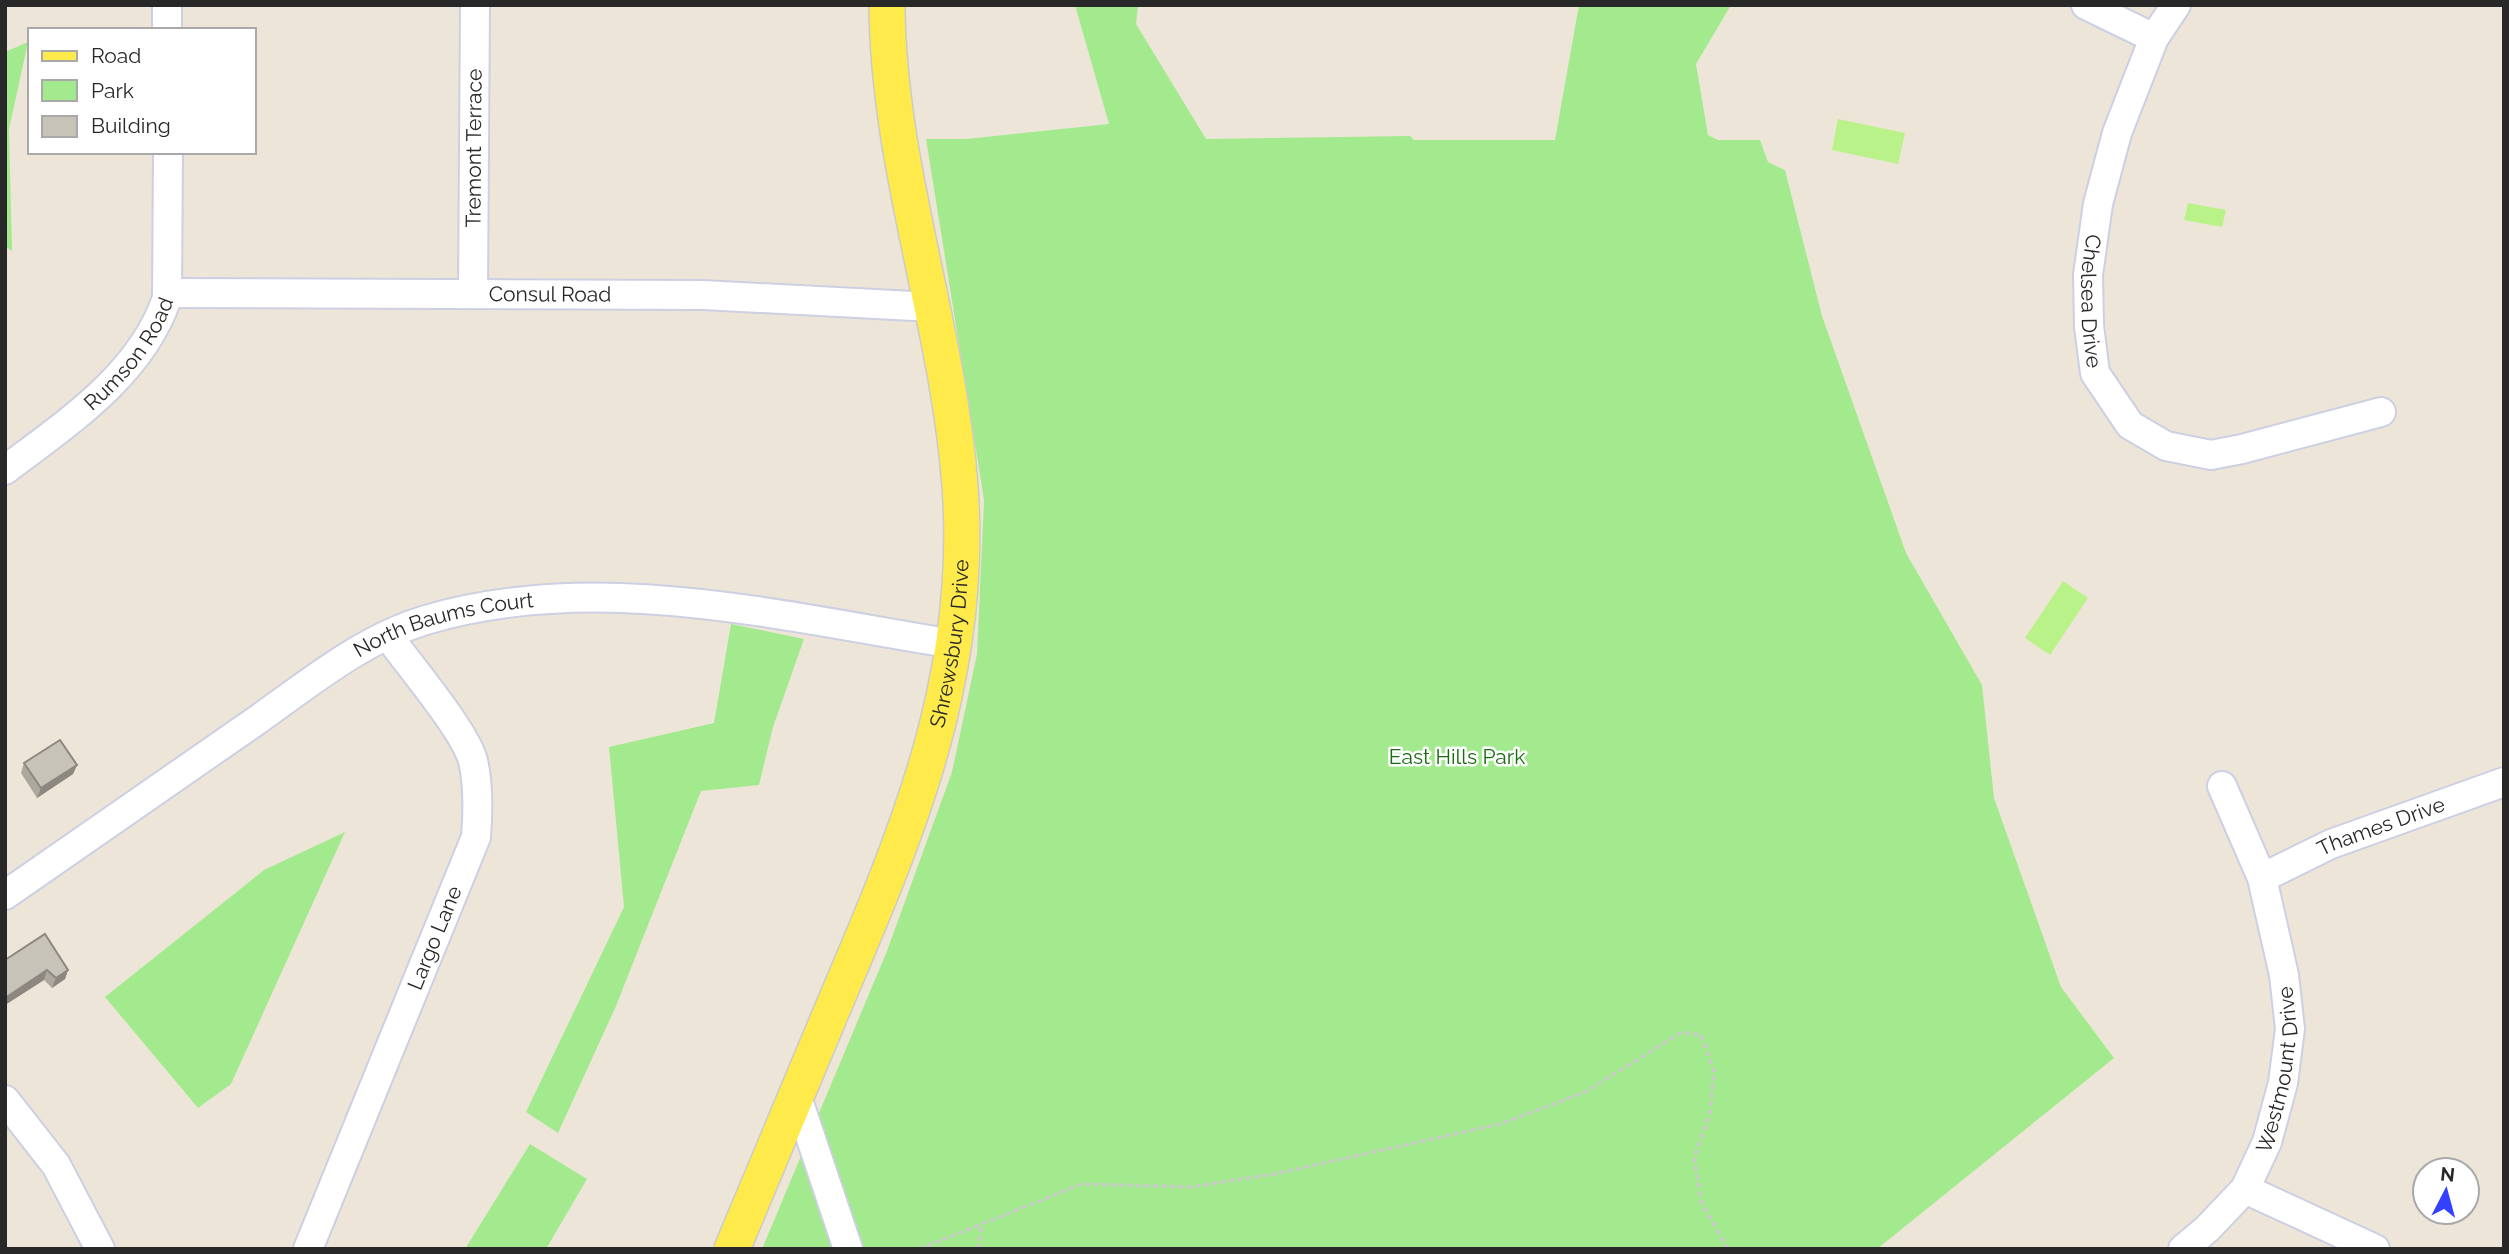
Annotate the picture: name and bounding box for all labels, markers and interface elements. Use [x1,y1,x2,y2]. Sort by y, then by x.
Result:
legend [28,28,256,154]
text: Road [91,43,141,68]
street label: Tremont Terrace [460,69,487,227]
text: Park [91,78,134,103]
text: Building [91,113,171,138]
street label: Chelsea Drive [2076,233,2107,369]
street label: Consul Road [489,281,611,307]
street label: Rumson Road [79,294,178,415]
street label: Shrewsbury Drive [924,559,974,730]
street label: North Baums Court [349,587,535,662]
park label: East Hills Park [1389,744,1525,769]
street label: Thames Drive [2313,791,2448,861]
street label: Largo Lane [402,882,467,993]
street label: Westmount Drive [2251,985,2303,1157]
north arrow [2411,1156,2481,1226]
text: N [2439,1162,2456,1186]

